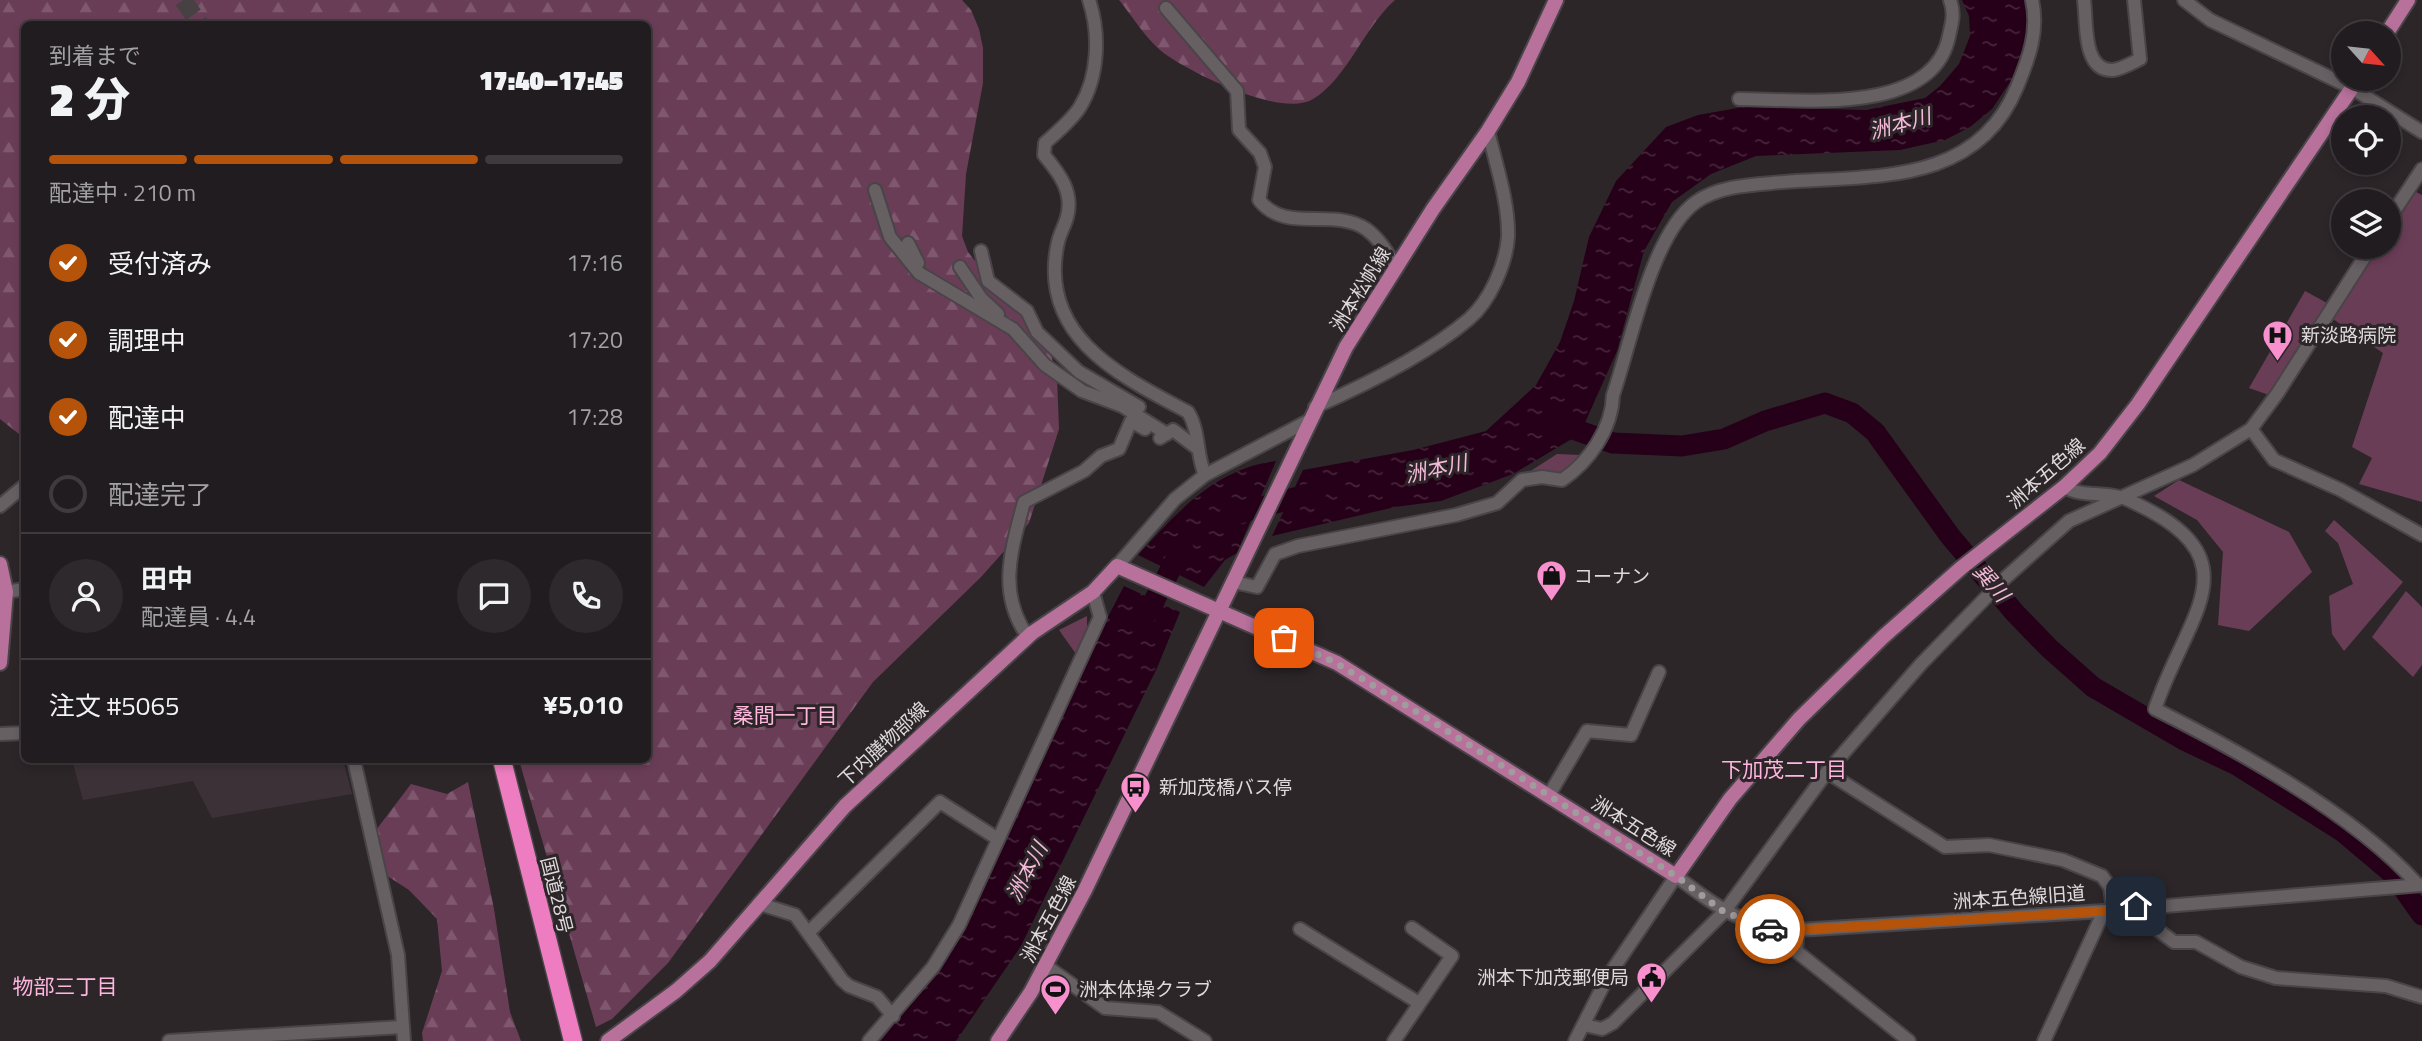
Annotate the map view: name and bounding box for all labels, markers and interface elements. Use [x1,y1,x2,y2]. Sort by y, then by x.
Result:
north arrow [2331,21,2401,91]
map controls [2331,21,2401,259]
text: 到着まで [49,38,141,73]
text: 17:40–17:45 [479,61,623,100]
text: 2 分 [49,64,130,134]
water label: 洲本川 [1865,99,1936,147]
button: locate [2331,105,2401,175]
text: 配達中 · 210 m [49,175,196,210]
button: layers [2331,189,2401,259]
street label: 洲本松帆線 [1322,241,1397,337]
icon: check [49,244,87,282]
text: 受付済み [108,244,212,283]
text: 17:16 [566,245,623,280]
hospital icon: 新淡路病院 [2261,318,2295,362]
place label: 新淡路病院 [2301,320,2396,349]
icon: check [49,321,87,359]
text: 調理中 [108,321,186,360]
text: 17:20 [566,322,623,357]
icon: check [49,398,87,436]
text: 配達中 [108,398,186,437]
text: 17:28 [566,399,623,434]
street label: 洲本五色線 [2000,431,2091,515]
water label: 洲本川 [1402,445,1472,490]
text: 配達完了 [108,475,212,514]
water label: 巽川 [1966,556,2019,610]
button: person [49,559,123,633]
text: 田中 [141,559,193,598]
button: chat [457,559,531,633]
button: phone [549,559,623,633]
shop icon: コーナン [1534,559,1568,603]
place label: コーナン [1574,561,1650,590]
text: 配達員 · 4.4 [141,599,256,634]
pin [1254,608,1314,668]
icon: bag [1265,619,1303,657]
text: ¥5,010 [543,685,623,724]
text: 注文 #5065 [49,686,180,725]
street label: 下内膳物部線 [831,694,934,793]
district label: 桑間一丁目 [733,699,838,731]
district label: 下加茂二丁目 [1721,753,1847,785]
bus stop icon: 新加茂橋バス停 [1119,770,1153,814]
place label: 新加茂橋バス停 [1159,772,1292,801]
street label: 洲本五色線 [1586,788,1682,863]
water label: 洲本川 [997,834,1056,907]
street label: 国道28号 [534,853,581,936]
street label: 洲本五色線 [1012,870,1083,968]
pin [2106,876,2166,936]
street label: 洲本五色線旧道 [1952,877,2086,916]
icon: home [2117,887,2155,925]
courier [1735,894,1805,964]
icon: car [1751,910,1789,948]
public building icon: 洲本下加茂郵便局 [1635,960,1669,1004]
place label: 洲本下加茂郵便局 [1477,962,1629,991]
district label: 物部三丁目 [13,970,118,1002]
sports icon: 洲本体操クラブ [1039,972,1073,1016]
place label: 洲本体操クラブ [1079,974,1212,1003]

